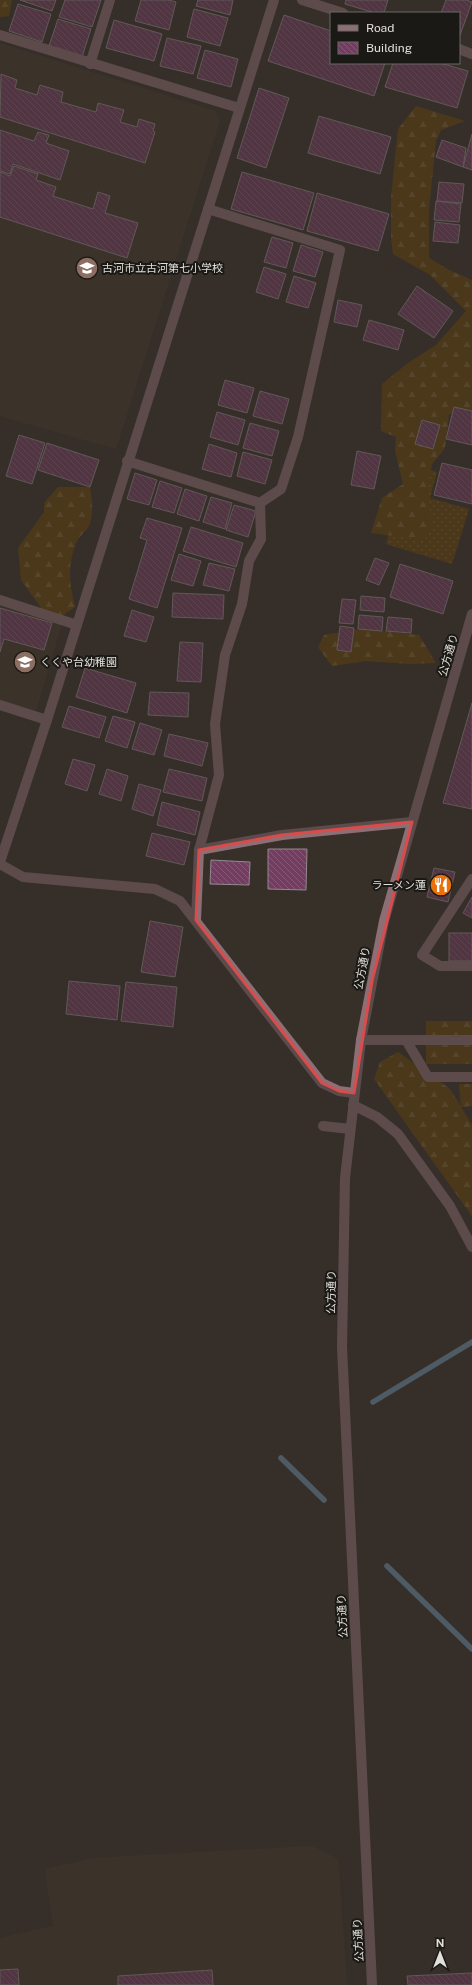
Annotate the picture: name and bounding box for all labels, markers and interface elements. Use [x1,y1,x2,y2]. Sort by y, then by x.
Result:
legend [330,12,460,64]
text: Road [366,21,394,35]
text: Building [366,41,412,55]
school or university icon: 古河市立古河第七小学校 [74,255,100,281]
place label: 古河市立古河第七小学校 [102,262,223,274]
street label: 公方通り [436,632,460,678]
school or university icon: くくや台幼稚園 [12,649,38,675]
place label: くくや台幼稚園 [40,656,117,668]
restaurant icon: ラーメン蓮 [428,872,454,898]
place label: ラーメン蓮 [371,879,426,891]
street label: 公方通り [352,945,372,991]
street label: 公方通り [325,1270,337,1314]
street label: 公方通り [335,1594,349,1638]
street label: 公方通り [351,1918,365,1962]
north arrow [420,1933,460,1973]
text: N [436,1937,444,1949]

